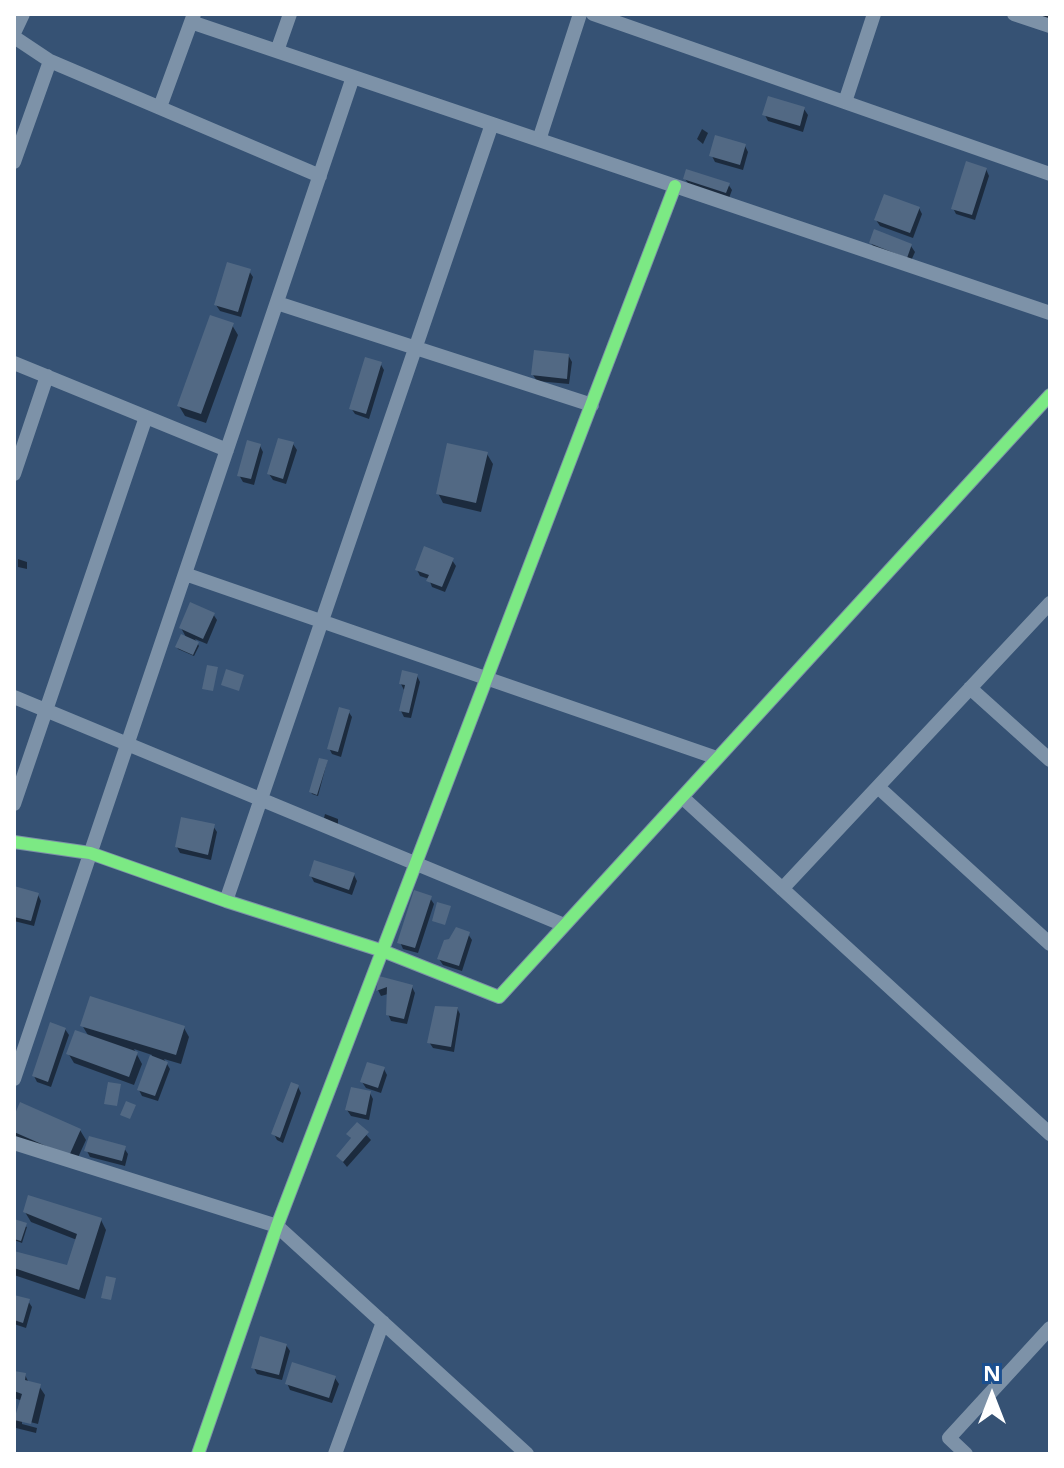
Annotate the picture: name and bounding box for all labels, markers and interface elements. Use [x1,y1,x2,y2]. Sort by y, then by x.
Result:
north arrow [952,1356,1032,1436]
text: N [983,1357,1001,1387]

